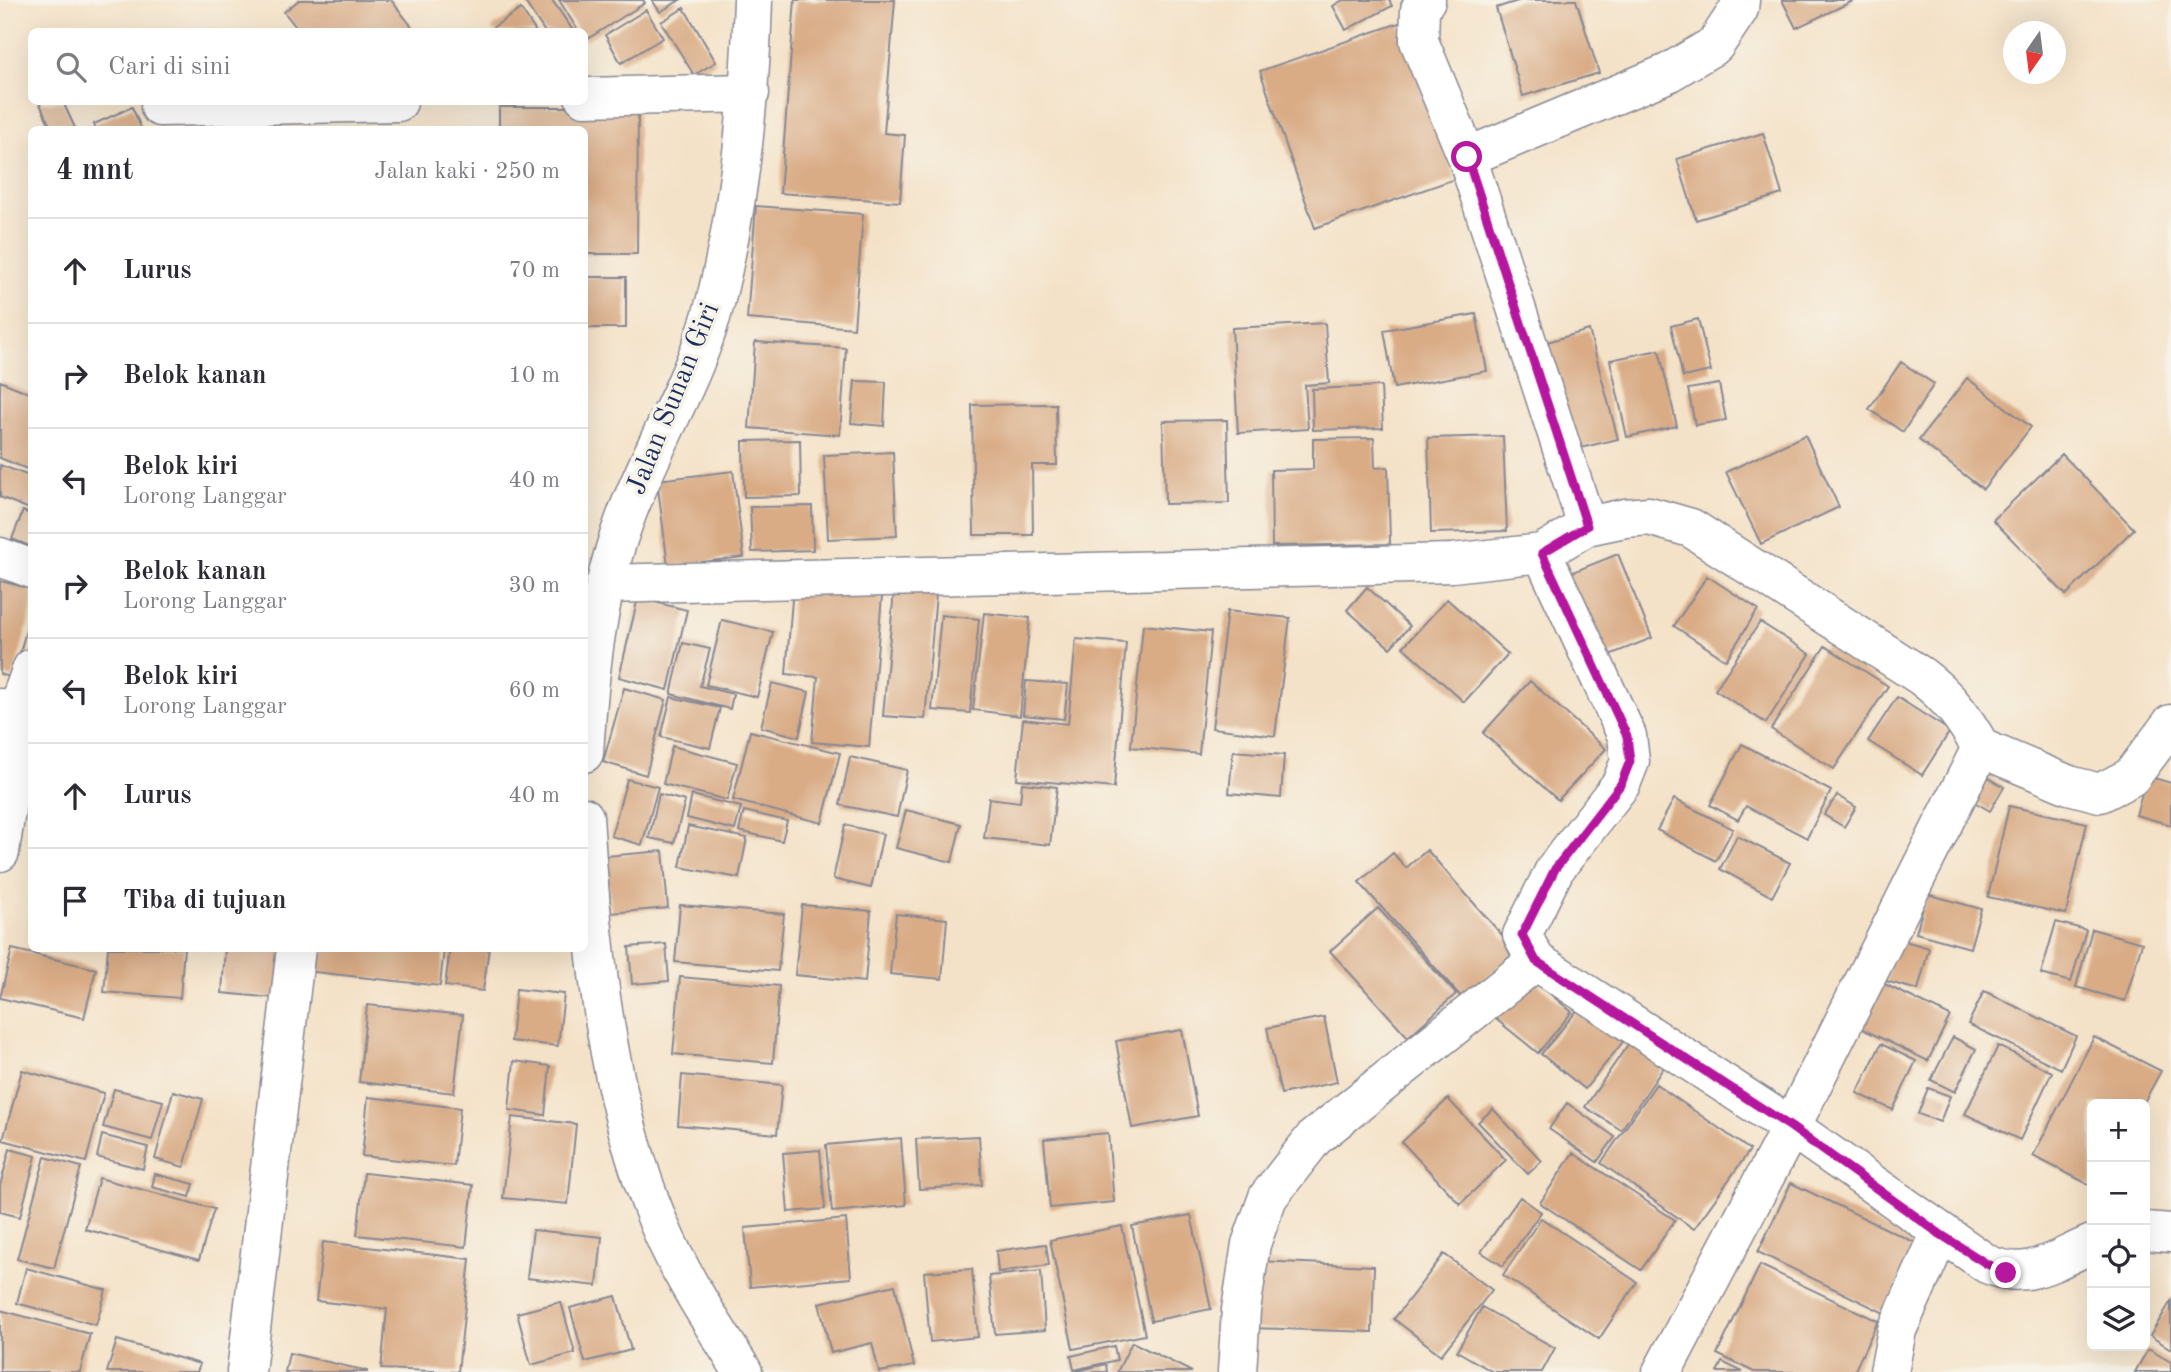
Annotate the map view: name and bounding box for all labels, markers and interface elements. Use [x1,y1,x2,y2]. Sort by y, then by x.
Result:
north arrow [2003,21,2066,84]
search box [28,28,588,105]
icon: search [52,48,90,86]
text: Cari di sini [108,54,230,80]
route start [1451,141,1482,172]
text: 4 mnt [56,156,133,186]
text: Jalan kaki · 250 m [374,160,560,183]
icon: ahead [56,252,94,290]
text: Lurus [123,258,191,284]
text: 70 m [509,259,560,282]
street label: Jalan Sunan Giri [623,299,725,499]
icon: right [56,357,94,395]
text: Belok kanan [123,363,267,389]
text: 10 m [509,364,560,387]
text: Belok kiri [123,454,238,480]
icon: left [56,462,94,500]
text: 40 m [509,469,560,492]
text: Lorong Langgar [123,485,287,508]
text: Belok kanan [123,559,267,585]
icon: right [56,567,94,605]
text: 30 m [509,574,560,597]
text: Lorong Langgar [123,590,287,613]
text: Belok kiri [123,664,238,690]
icon: left [56,672,94,710]
text: 60 m [509,679,560,702]
text: Lorong Langgar [123,695,287,718]
icon: ahead [56,777,94,815]
text: Lurus [123,783,191,809]
text: 40 m [509,784,560,807]
icon: arrive [56,882,94,920]
text: Tiba di tujuan [123,888,287,914]
map controls [2087,1099,2150,1351]
button: + [2087,1099,2150,1162]
button: − [2087,1162,2150,1225]
button: locate [2087,1225,2150,1288]
route end [1990,1257,2021,1288]
button: layers [2087,1288,2150,1351]

